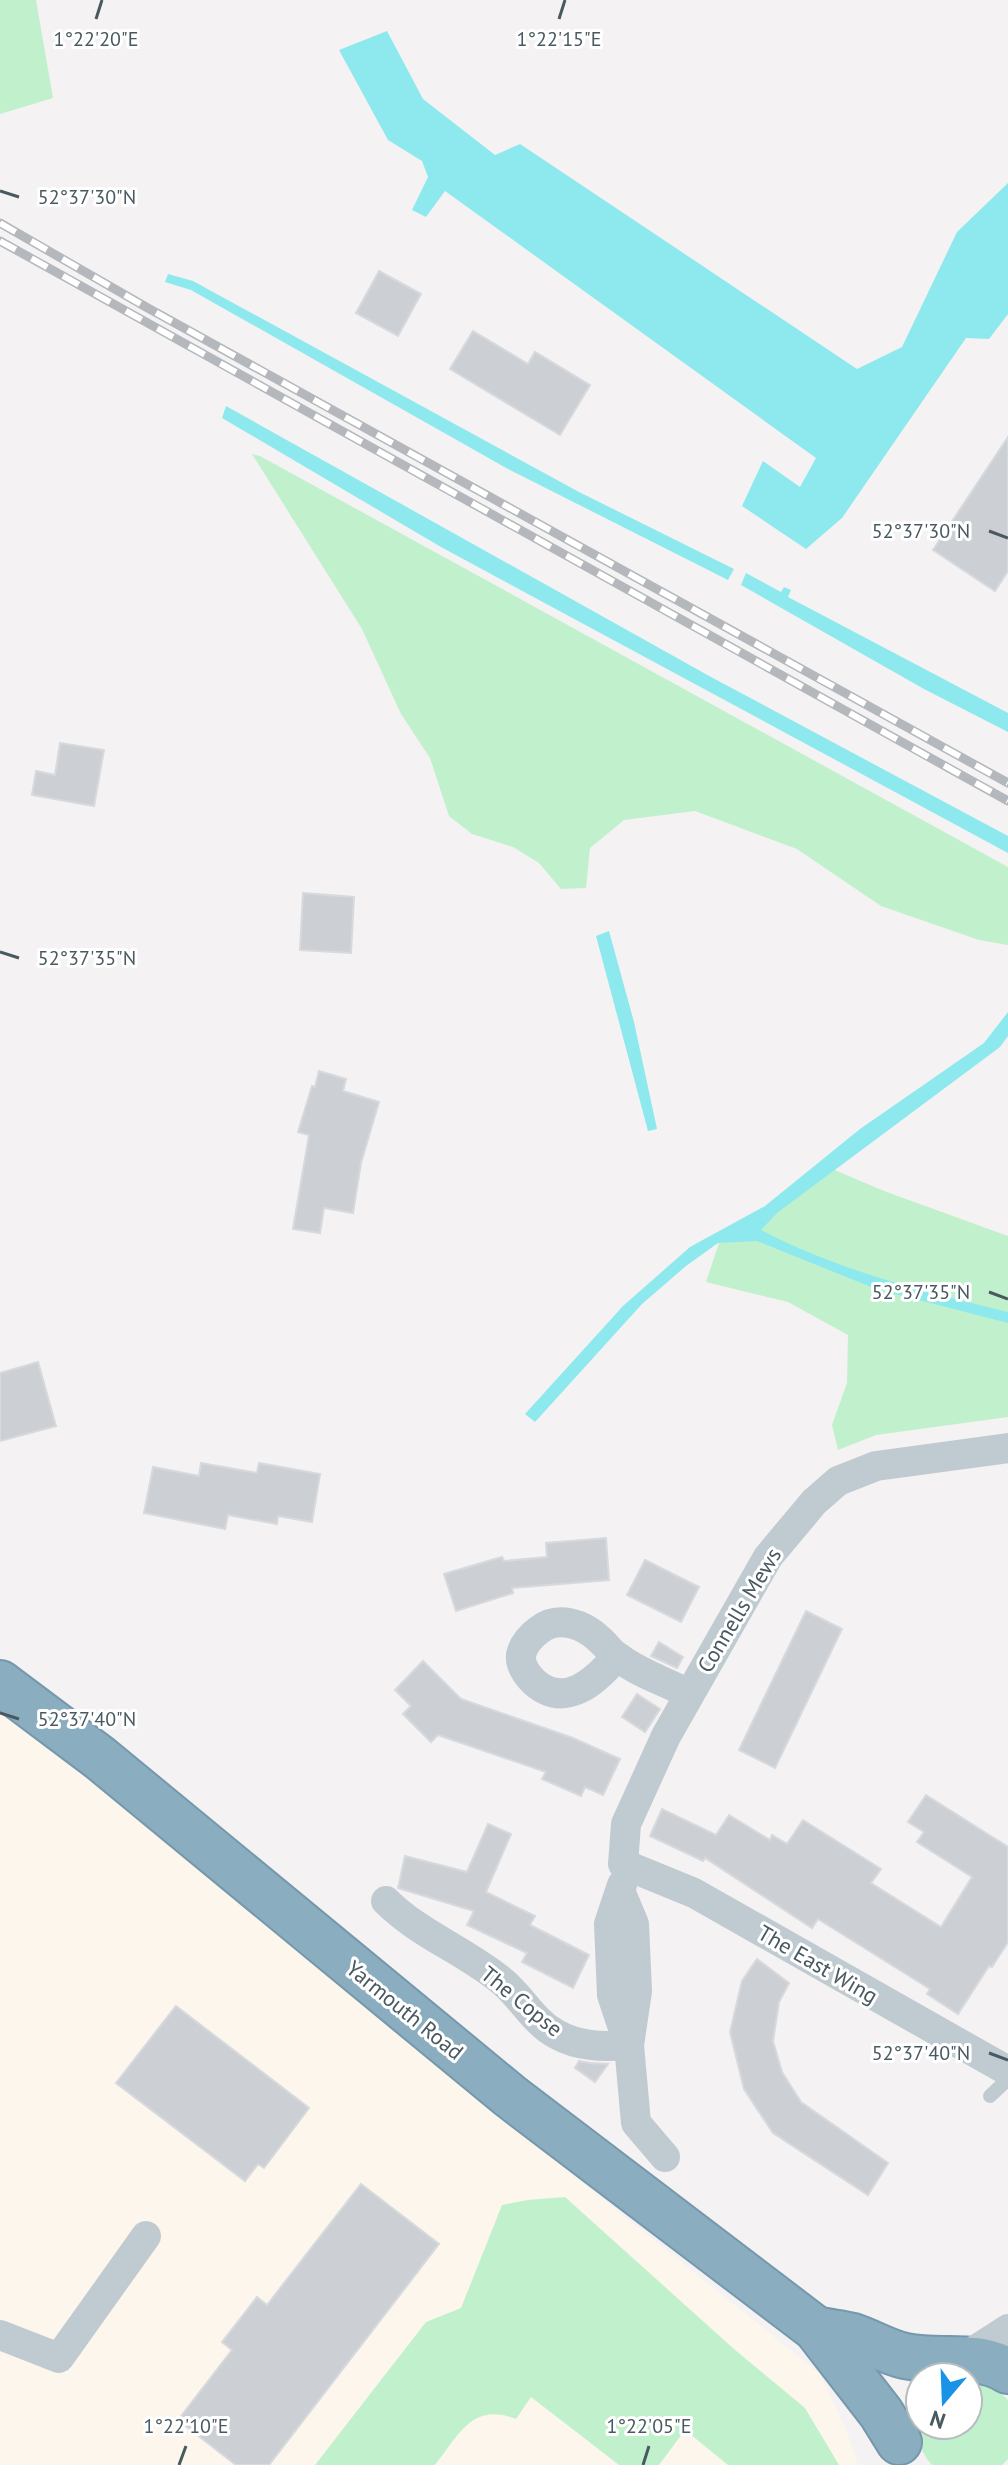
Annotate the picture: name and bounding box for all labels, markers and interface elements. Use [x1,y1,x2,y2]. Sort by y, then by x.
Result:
text: 1°22'20"E [54,26,138,52]
text: 1°22'15"E [517,26,601,52]
text: 52°37'30"N [38,184,136,210]
text: 52°37'30"N [872,518,970,544]
text: 52°37'35"N [38,945,136,971]
text: 52°37'35"N [872,1279,970,1305]
street label: Connells Mews [691,1543,787,1677]
text: 52°37'40"N [38,1706,136,1732]
street label: The East Wing [753,1918,883,2010]
street label: Yarmouth Road [341,1954,469,2066]
street label: The Copse [475,1960,569,2042]
text: 52°37'40"N [872,2040,970,2066]
north arrow [904,2361,984,2441]
text: N [926,2404,949,2436]
text: 1°22'10"E [144,2413,228,2439]
text: 1°22'05"E [607,2413,691,2439]

